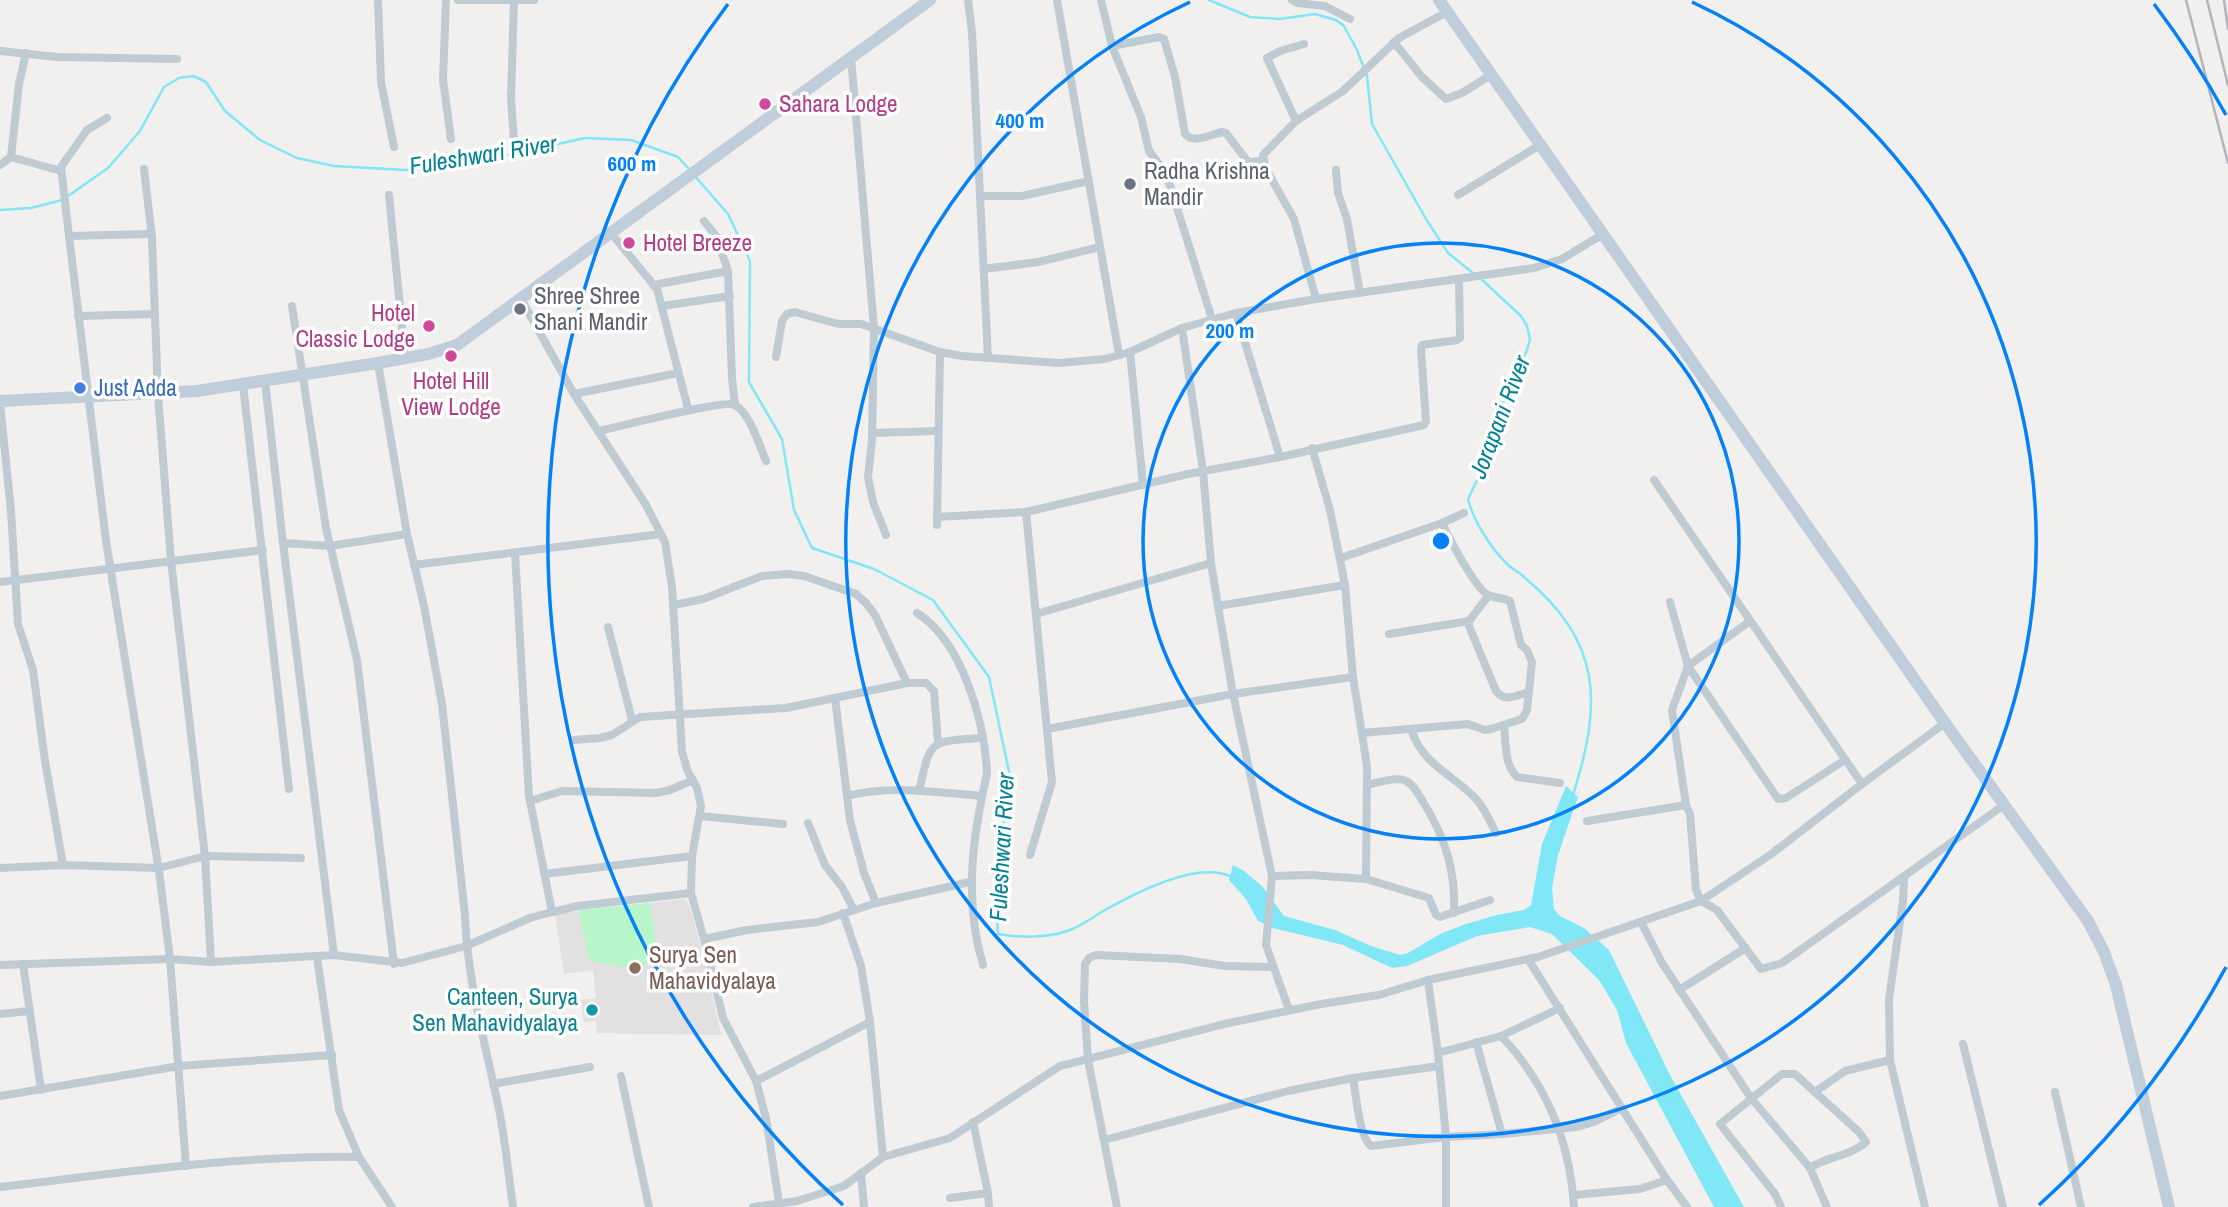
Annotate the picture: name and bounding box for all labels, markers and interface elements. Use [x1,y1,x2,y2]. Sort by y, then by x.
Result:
place label: Sahara Lodge [779,88,898,119]
marker: Sahara Lodge [757,96,773,112]
text: 400 m [996,106,1044,135]
water label: Fuleshwari River [407,126,560,181]
text: 600 m [608,149,656,178]
place label: Radha Krishna Mandir [1144,155,1270,212]
marker: Radha Krishna Mandir [1122,176,1138,192]
place label: Hotel Breeze [643,227,752,258]
marker: Hotel Breeze [621,235,637,251]
place label: Shree Shree Shani Mandir [534,280,648,337]
place label: Hotel Classic Lodge [295,297,415,354]
marker: Shree Shree Shani Mandir [512,301,528,317]
text: 200 m [1206,316,1254,345]
marker: Hotel Classic Lodge [421,318,437,334]
marker: Hotel Hill View Lodge [443,348,459,364]
water label: Jorapani River [1461,349,1538,484]
place label: Hotel Hill View Lodge [401,365,501,422]
place label: Just Adda [94,372,177,403]
marker: Just Adda [72,380,88,396]
centre of rings [1429,529,1453,553]
water label: Fuleshwari River [981,770,1021,922]
place label: Surya Sen Mahavidyalaya [649,939,776,996]
marker: Surya Sen Mahavidyalaya [627,960,643,976]
place label: Canteen, Surya Sen Mahavidyalaya [412,981,579,1038]
marker: Canteen, Surya Sen Mahavidyalaya [584,1002,600,1018]

